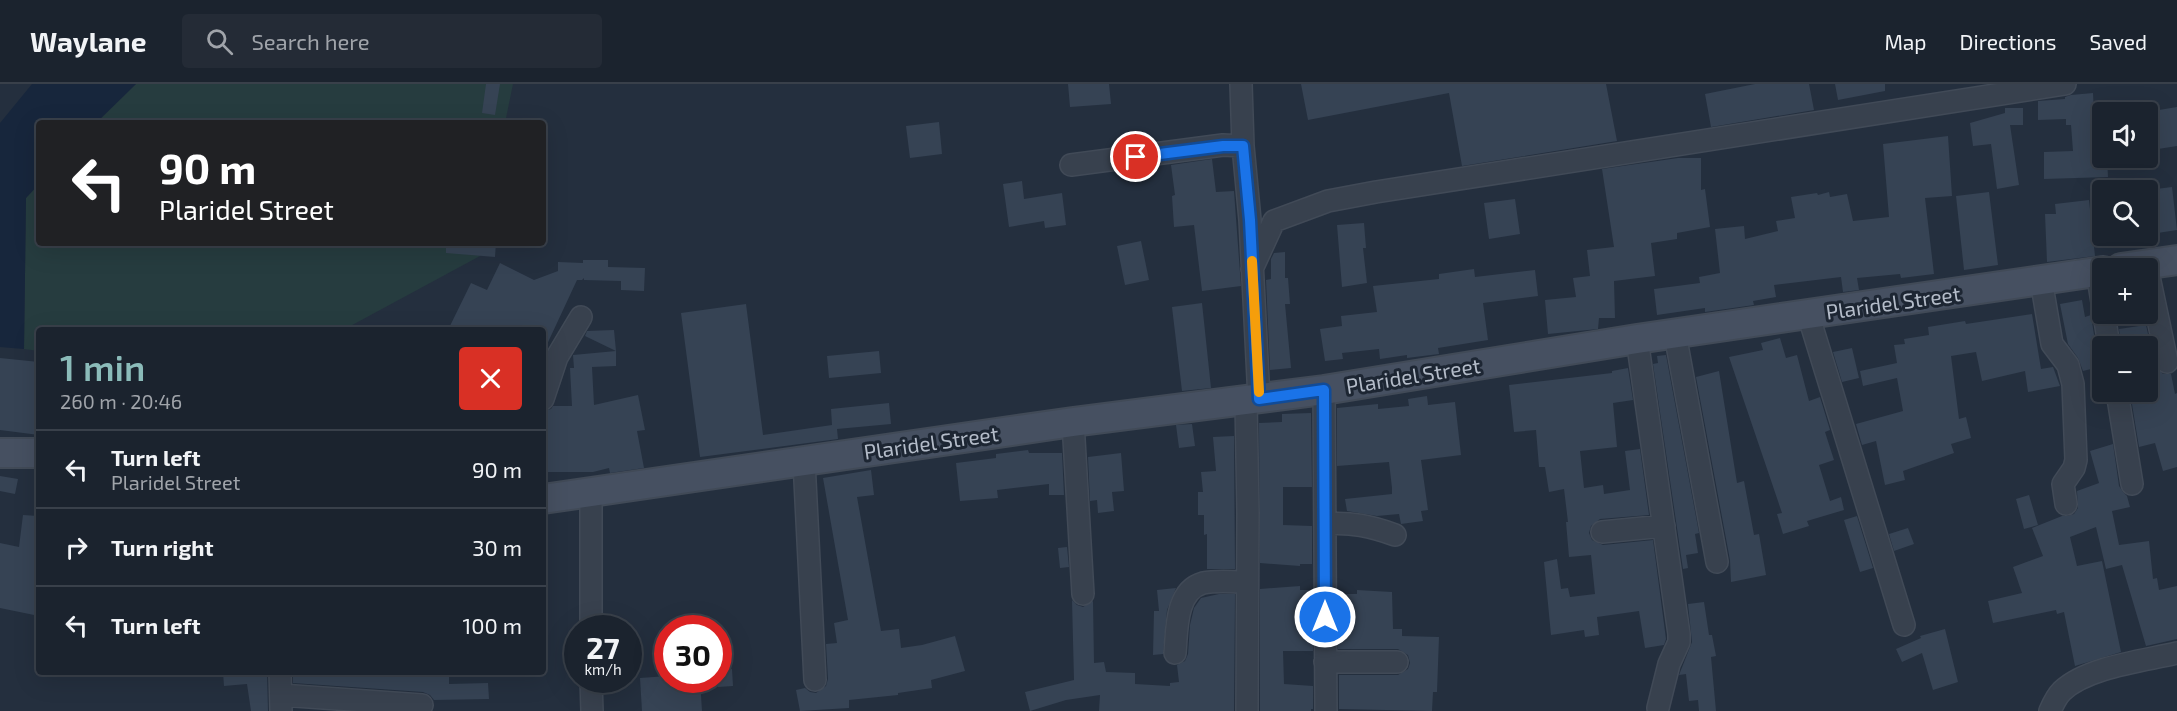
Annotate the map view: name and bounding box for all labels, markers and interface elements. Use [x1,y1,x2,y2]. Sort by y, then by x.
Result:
search box [182,14,602,68]
text: Waylane [30,24,146,58]
icon: search [203,25,236,58]
text: Search here [251,28,370,54]
text: Map [1884,29,1927,54]
text: Directions [1960,29,2056,54]
text: Saved [2089,29,2147,54]
map controls [2092,102,2158,402]
button: sound [2092,102,2158,168]
pin [1110,131,1161,182]
icon: arrive [1119,140,1152,173]
text: 90 m [159,142,256,192]
icon: left [60,144,138,222]
button: search [2092,180,2158,246]
text: Plaridel Street [159,193,334,225]
button: + [2092,258,2158,324]
street label: Plaridel Street [1824,280,1962,324]
button: − [2092,336,2158,402]
text: 1 min [60,345,145,388]
button: close [459,347,522,410]
street label: Plaridel Street [1344,352,1482,398]
text: 260 m · 20:46 [60,389,182,413]
street label: Plaridel Street [862,420,1000,464]
text: Turn left [111,444,200,470]
icon: left [60,453,93,486]
text: 90 m [472,456,522,482]
text: Plaridel Street [111,470,240,494]
icon: right [60,531,93,564]
text: Turn right [111,534,213,560]
text: 30 m [472,534,522,560]
position arrow [1293,585,1357,649]
icon: left [60,609,93,642]
text: Turn left [111,612,200,638]
text: 100 m [463,612,522,638]
speed limit sign: 30 [654,615,732,693]
text: 27 [586,629,620,665]
text: km/h [584,660,622,678]

